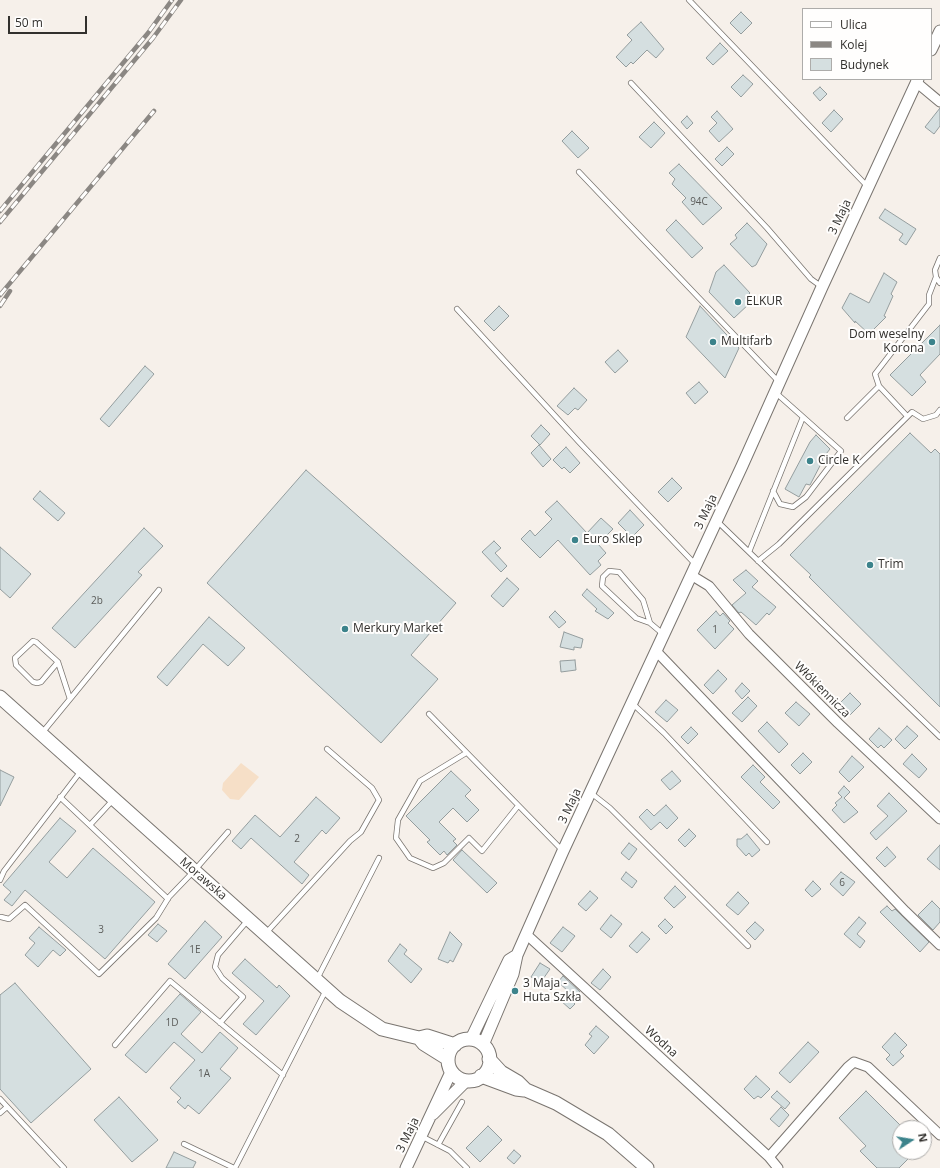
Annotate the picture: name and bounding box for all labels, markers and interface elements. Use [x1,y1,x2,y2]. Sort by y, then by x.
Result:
scale bar [10,8,89,34]
legend [802,8,932,80]
text: 50 m [15,14,43,31]
text: Ulica [840,16,867,33]
text: Kolej [840,36,867,53]
text: Budynek [840,56,889,73]
house number: 94C [690,196,708,208]
street label: 3 Maja [826,197,854,237]
place label: ELKUR [746,295,782,309]
marker: ELKUR [733,297,743,307]
place label: Dom weselny Korona [849,328,924,356]
place label: Multifarb [721,335,772,349]
marker: Multifarb [708,337,718,347]
marker: Dom weselny Korona [927,337,937,347]
place label: Circle K [818,454,859,468]
marker: Circle K [805,456,815,466]
street label: 3 Maja [692,492,720,532]
place label: Euro Sklep [583,533,642,547]
marker: Euro Sklep [570,535,580,545]
place label: Trim [878,558,904,572]
marker: Trim [865,560,875,570]
house number: 2b [91,595,103,607]
place label: Merkury Market [353,622,443,636]
marker: Merkury Market [340,624,350,634]
house number: 1 [712,624,718,636]
street label: Włókiennicza [791,659,853,721]
street label: 3 Maja [556,786,584,826]
house number: 2 [294,833,300,845]
street label: Morawska [177,855,229,903]
house number: 6 [839,877,845,889]
house number: 3 [98,924,104,936]
house number: 1E [189,944,201,956]
place label: 3 Maja - Huta Szkła [523,977,581,1005]
marker: 3 Maja - Huta Szkła [510,986,520,996]
house number: 1D [166,1017,178,1029]
street label: Wodna [641,1023,681,1061]
house number: 1A [198,1068,210,1080]
street label: 3 Maja [393,1115,423,1155]
north arrow [892,1120,932,1160]
text: N [915,1132,932,1144]

